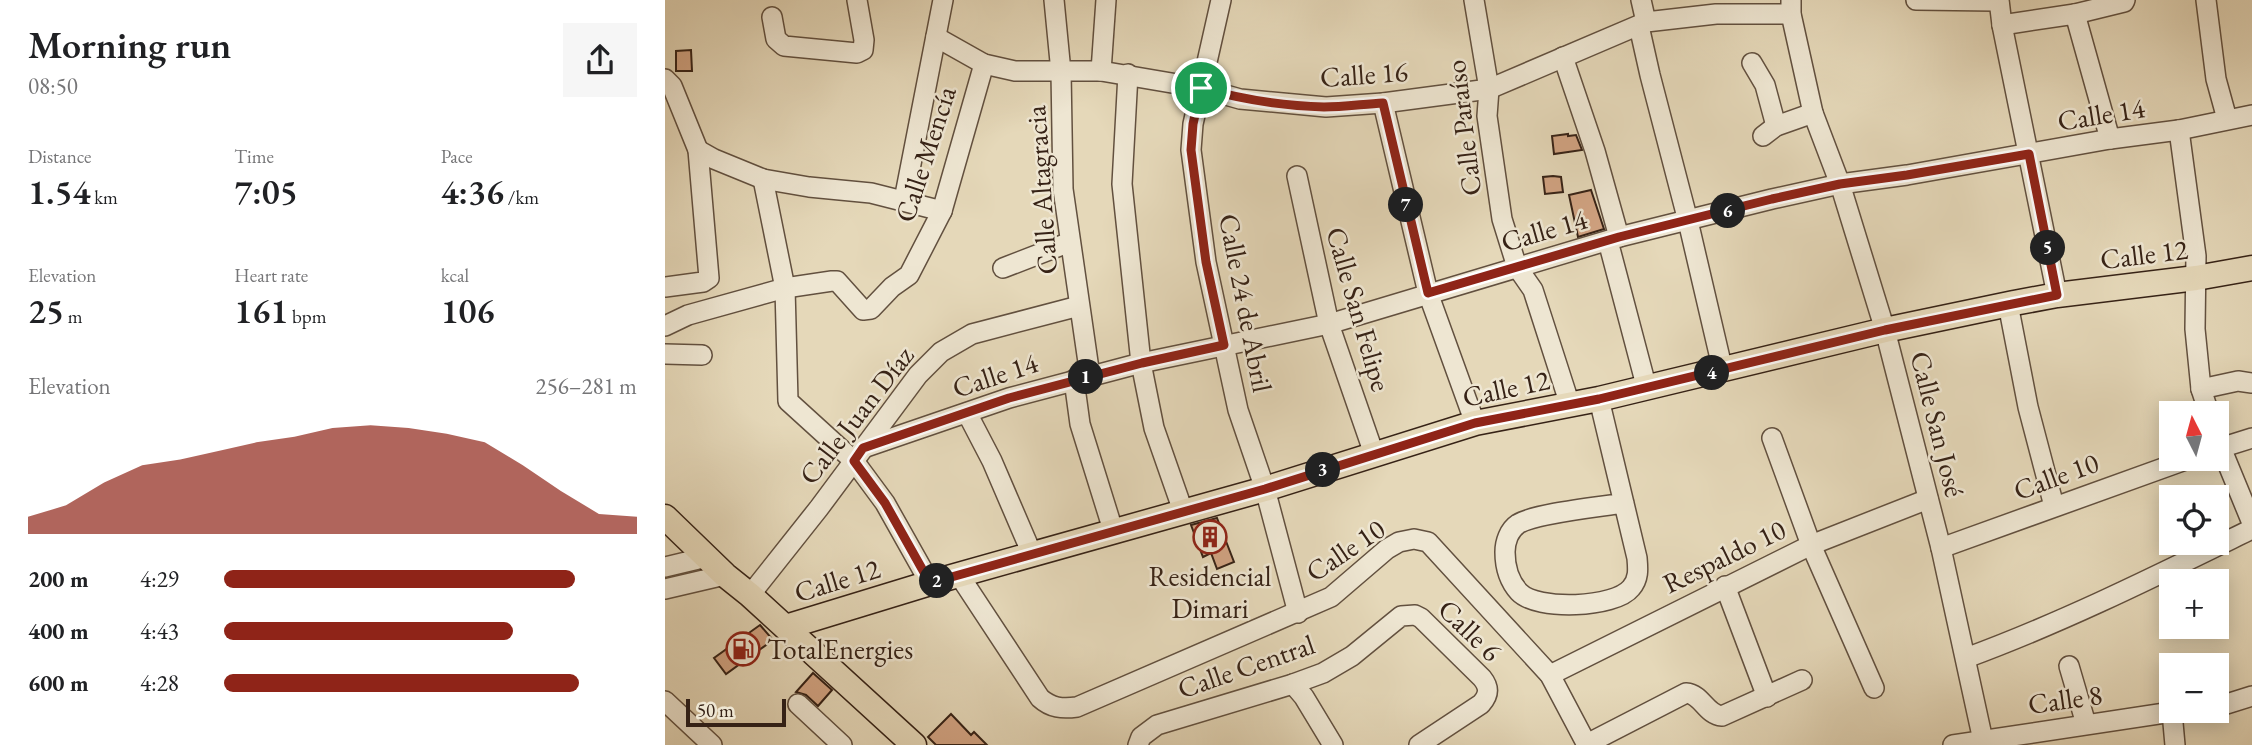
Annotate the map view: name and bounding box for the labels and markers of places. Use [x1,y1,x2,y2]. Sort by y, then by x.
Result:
pin [1171,58,1231,118]
pin: 7 [1389,188,1423,222]
pin: 6 [1711,194,1745,228]
pin: 5 [2031,230,2065,266]
pin: 4 [1695,356,1729,390]
pin: 1 [1069,360,1103,394]
pin: 3 [1305,452,1341,488]
building icon: Residencial Dimari [1191,518,1229,556]
place label: Residencial Dimari [1149,558,1272,626]
pin: 2 [919,564,955,598]
fuel station icon: TotalEnergies [724,630,762,668]
place label: TotalEnergies [767,631,913,667]

